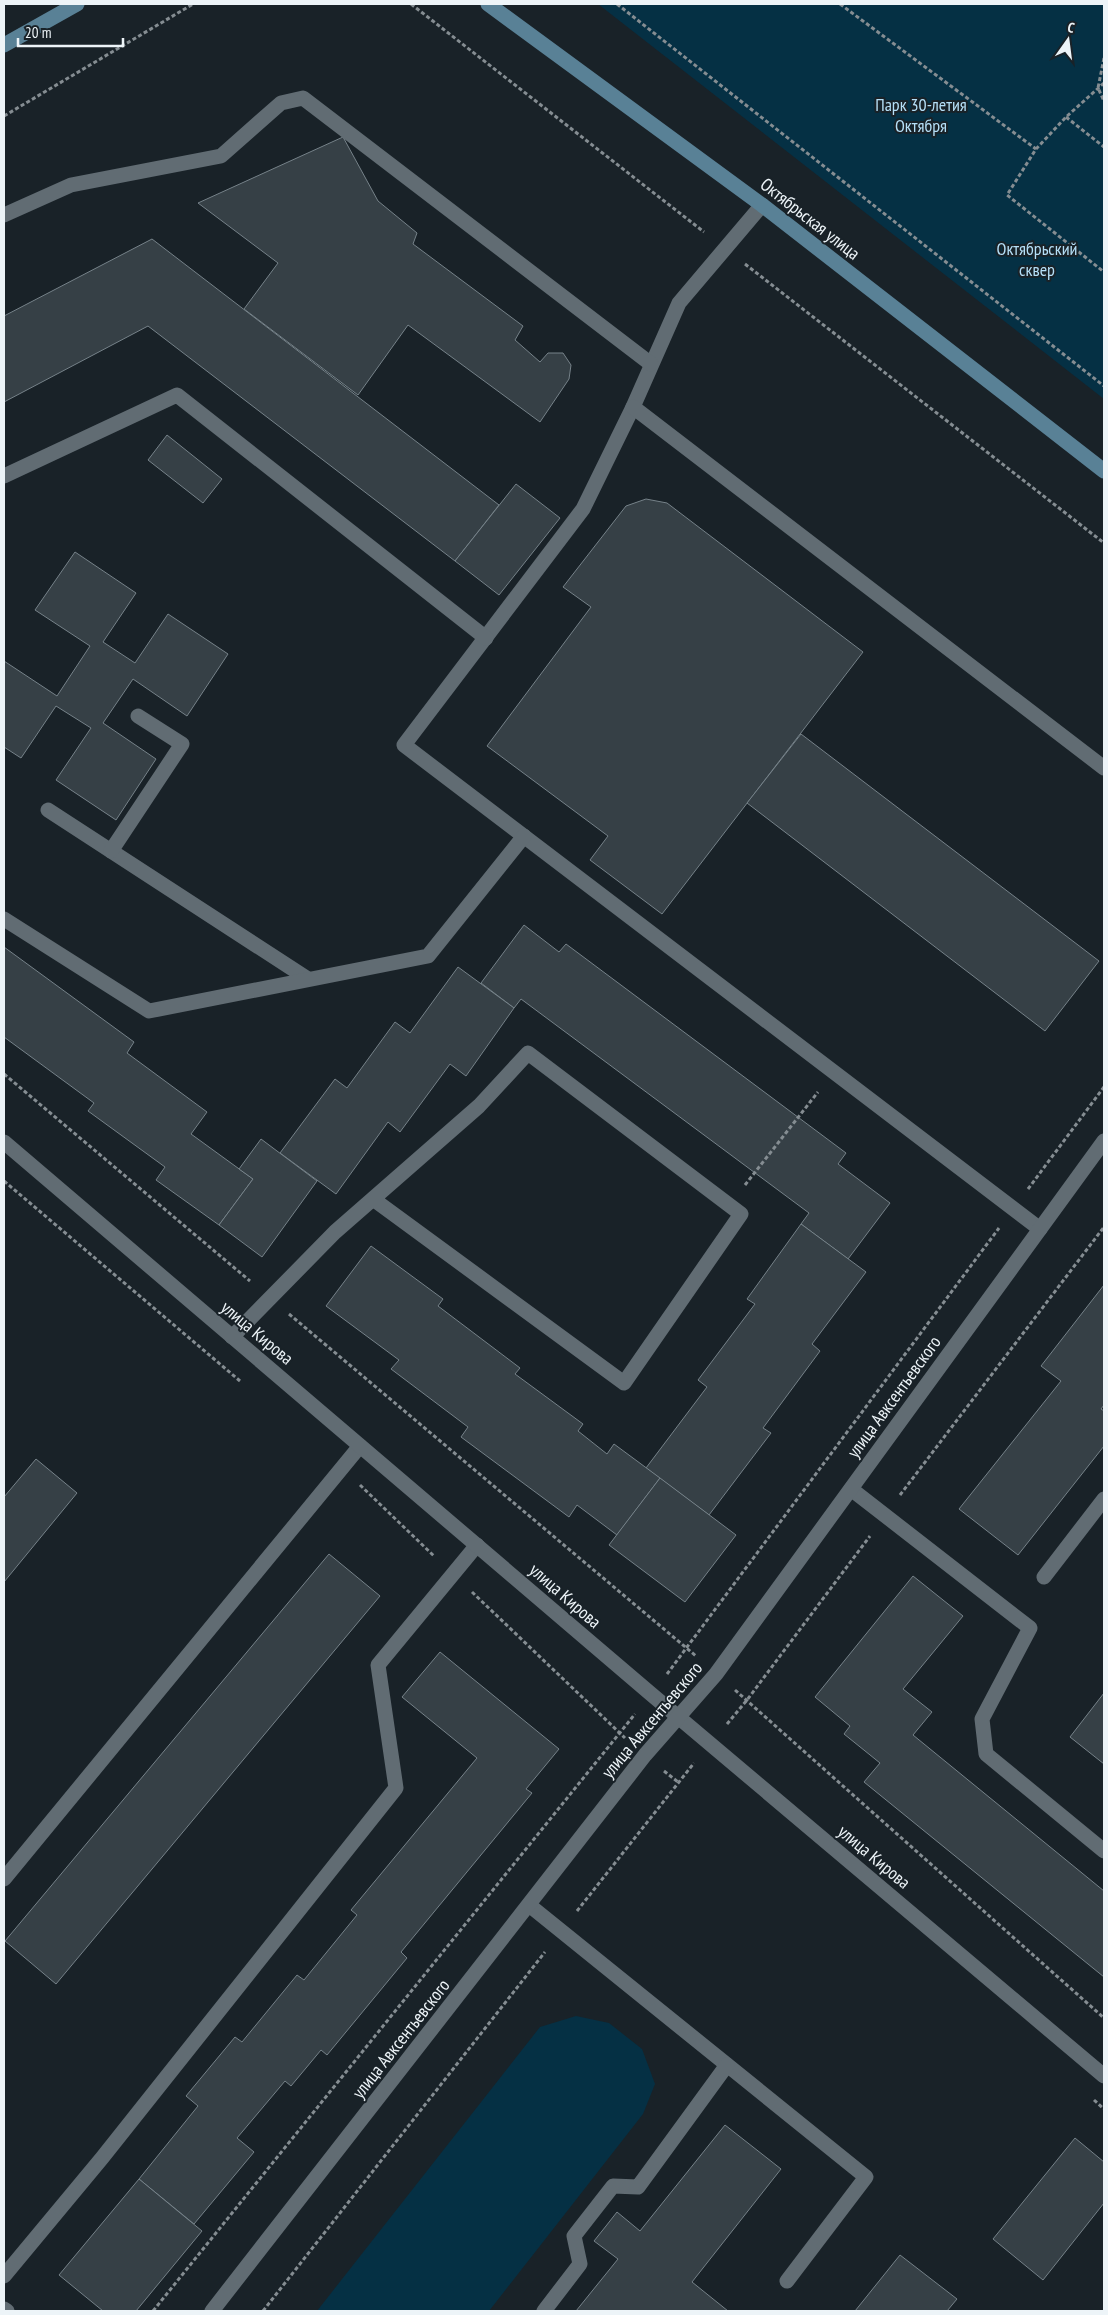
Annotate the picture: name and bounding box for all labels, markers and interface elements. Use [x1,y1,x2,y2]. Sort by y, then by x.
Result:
scale bar [18,15,122,47]
north arrow [1043,15,1093,65]
text: С [1066,18,1077,37]
text: 20 m [25,23,51,42]
park label: Парк 30-летия Октября [875,93,967,137]
street label: Октябрьская улица [756,173,865,265]
park label: Октябрьский сквер [997,237,1078,281]
street label: улица Кирова [216,1296,298,1370]
street label: улица Авксентьевского [842,1331,946,1462]
street label: улица Кирова [525,1558,606,1633]
street label: улица Авксентьевского [596,1657,707,1783]
street label: улица Кирова [833,1820,915,1894]
street label: улица Авксентьевского [347,1974,454,2103]

